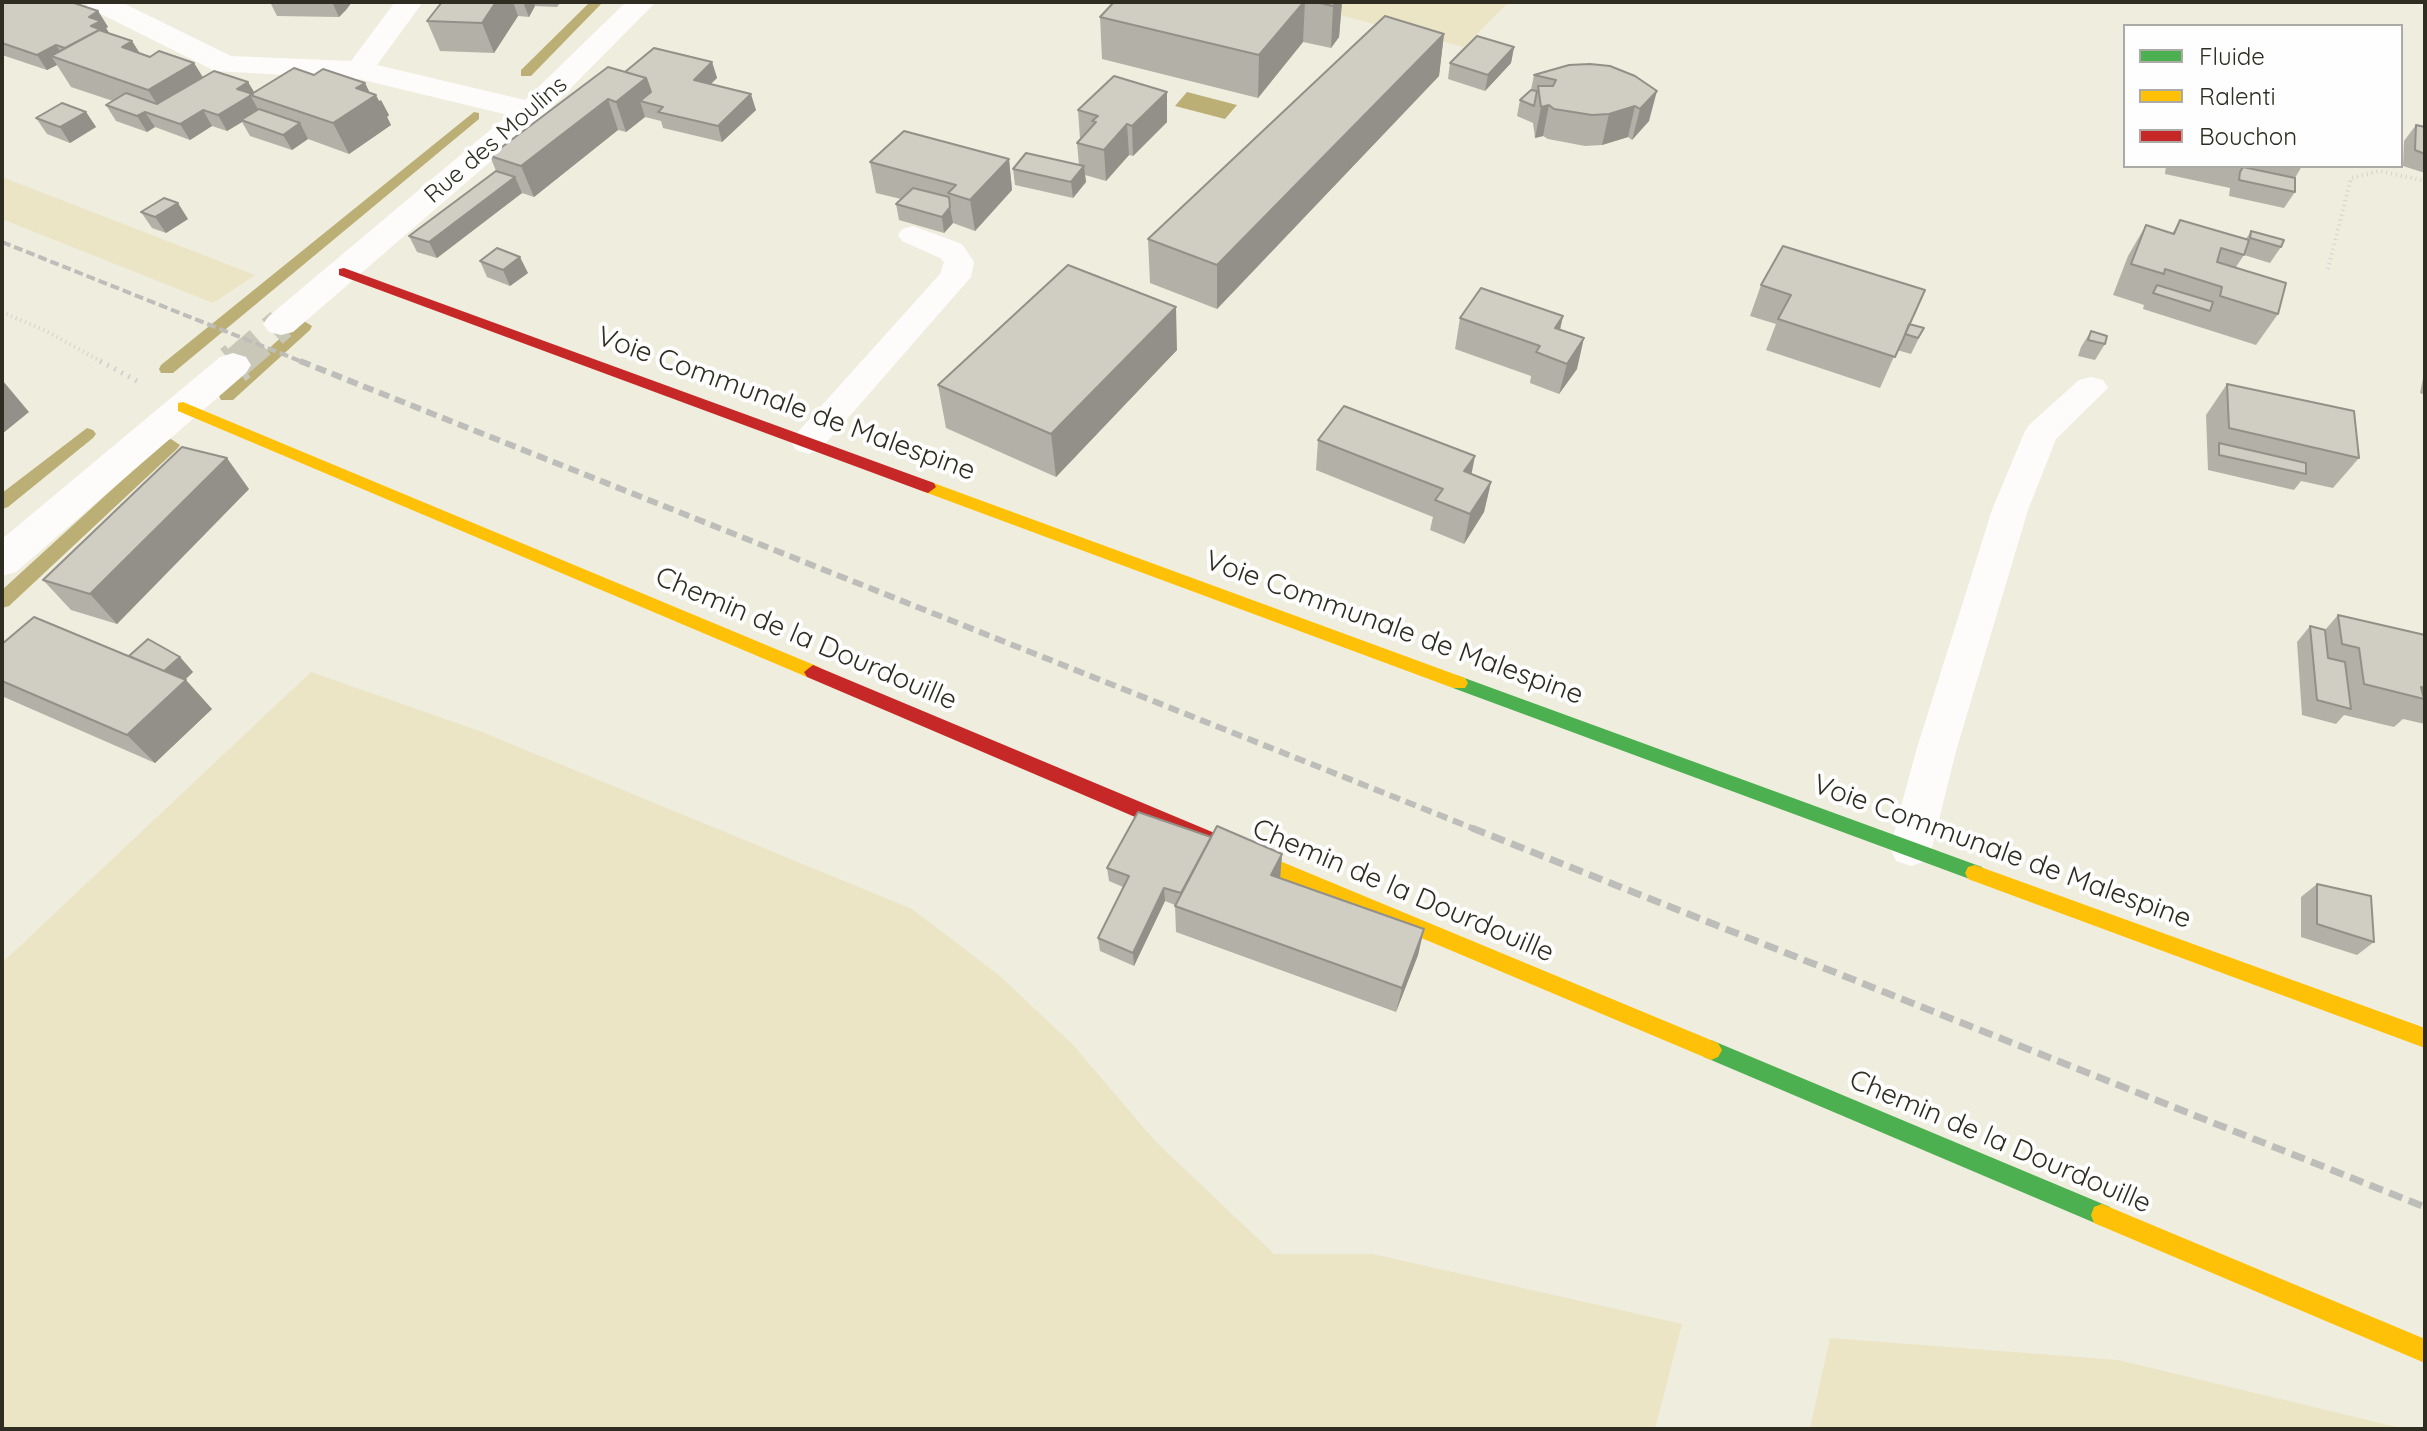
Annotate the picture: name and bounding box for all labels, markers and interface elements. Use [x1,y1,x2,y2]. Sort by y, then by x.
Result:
legend [2123,24,2403,168]
text: Fluide [2199,41,2265,71]
street label: Rue des Moulins [419,70,573,210]
text: Ralenti [2199,81,2276,111]
text: Bouchon [2199,121,2297,151]
street label: Voie Communale de Malespine [592,320,980,488]
street label: Voie Communale de Malespine [1200,544,1588,712]
street label: Chemin de la Dourdouille [650,560,962,718]
street label: Voie Communale de Malespine [1808,768,2196,936]
street label: Chemin de la Dourdouille [1247,812,1559,970]
street label: Chemin de la Dourdouille [1844,1063,2156,1221]

